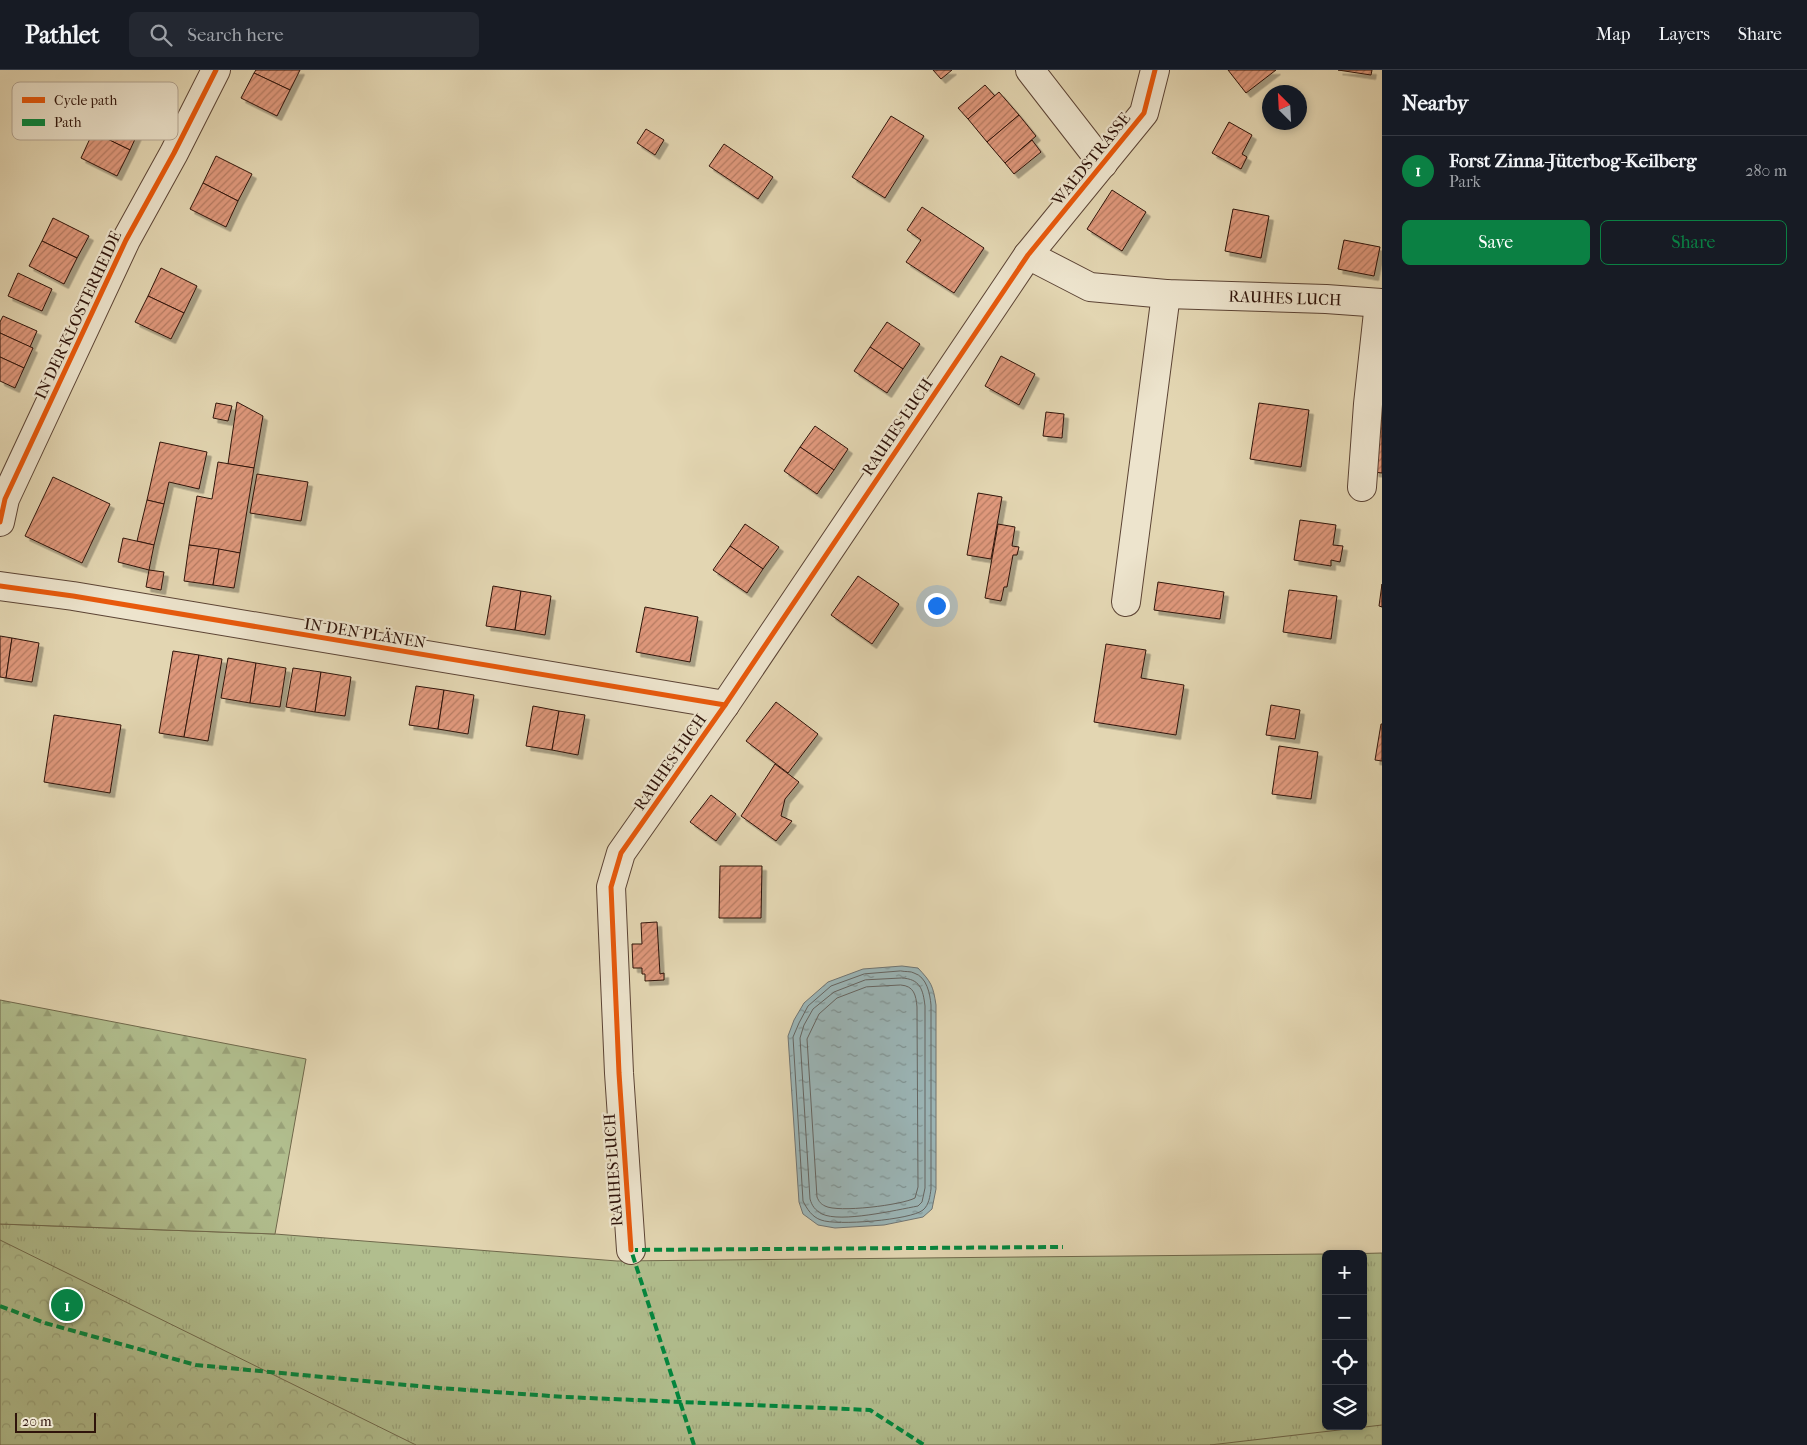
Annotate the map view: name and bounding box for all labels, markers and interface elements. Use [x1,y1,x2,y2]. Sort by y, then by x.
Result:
search box [129,12,479,57]
text: Pathlet [25,21,99,49]
icon: search [147,21,175,49]
text: Search here [187,24,284,46]
text: Map [1596,24,1630,45]
text: Layers [1658,24,1710,45]
text: Share [1738,24,1782,45]
legend [12,82,178,140]
north arrow [1262,85,1307,130]
text: Nearby [1402,91,1468,115]
text: Cycle path [54,92,118,109]
street label: WALDSTRASSE [1047,108,1134,210]
text: Path [54,114,82,131]
text: Forst Zinna-Jüterbog-Keilberg [1449,150,1696,172]
text: 1 [1415,161,1421,180]
text: 280 m [1745,161,1787,180]
text: Park [1449,172,1481,191]
button: Save [1402,220,1590,265]
button: Share [1600,220,1787,265]
street label: IN DER KLOSTERHEIDE [31,228,125,402]
street label: RAUHES LUCH [1228,287,1342,309]
street label: RAUHES LUCH [857,374,937,479]
your location [924,593,950,619]
street label: IN DEN PLÄNEN [303,614,427,652]
street label: RAUHES LUCH [630,710,710,814]
street label: RAUHES LUCH [600,1113,626,1227]
map controls [1322,1250,1367,1430]
button: + [1322,1250,1367,1295]
pin: 1 [51,1286,83,1324]
button: − [1322,1295,1367,1340]
button: locate [1322,1340,1367,1385]
button: layers [1322,1385,1367,1430]
scale bar [15,1410,96,1433]
text: 20 m [22,1413,52,1430]

